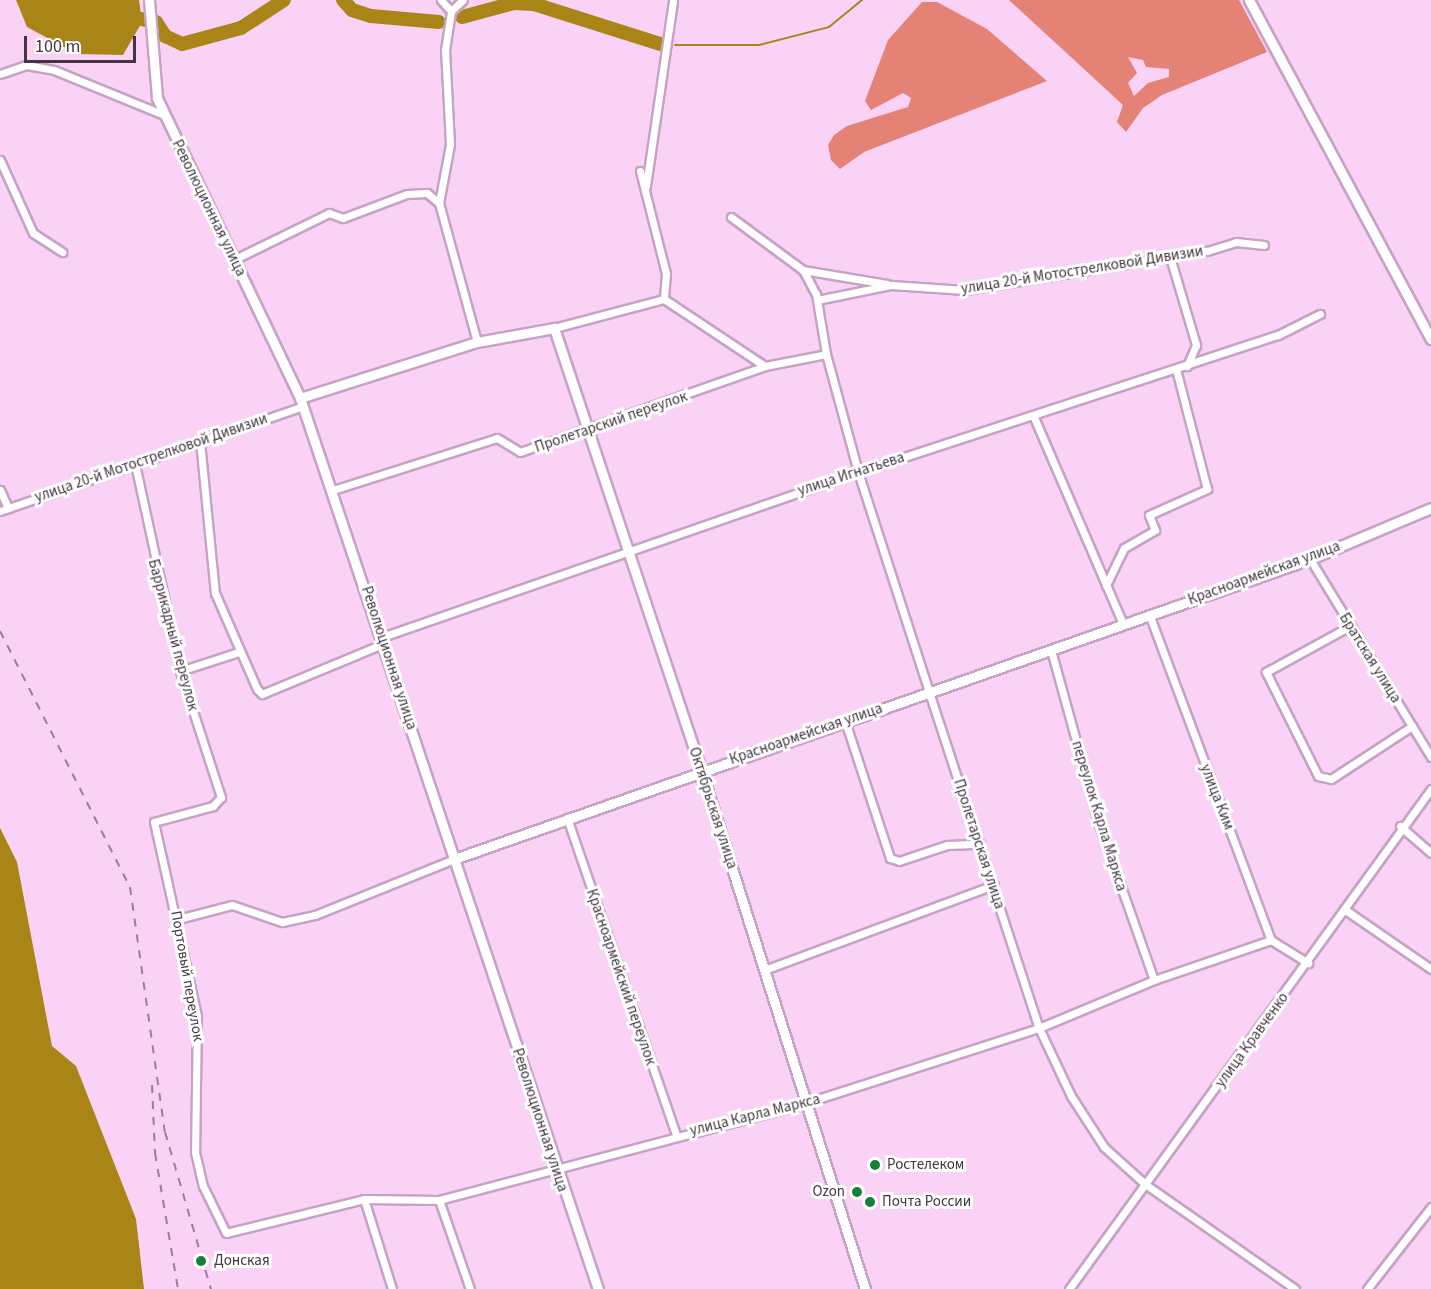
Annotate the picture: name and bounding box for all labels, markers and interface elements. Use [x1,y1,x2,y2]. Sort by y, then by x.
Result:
scale bar [27,24,140,62]
text: 100 m [35,34,80,59]
street label: Революционная улица [168,137,250,279]
street label: улица 20-й Мотострелковой Дивизии [960,242,1204,298]
street label: Пролетарский переулок [532,387,690,457]
street label: улица 20-й Мотострелковой Дивизии [32,410,270,506]
street label: улица Игнатьева [795,448,907,500]
street label: Красноармейская улица [1185,537,1343,609]
street label: Баррикадный переулок [144,557,202,713]
street label: Революционная улица [357,584,421,732]
street label: Братская улица [1335,610,1405,706]
street label: Красноармейская улица [727,699,885,769]
street label: переулок Карла Маркса [1068,739,1130,893]
street label: Октябрьская улица [685,745,741,871]
street label: улица Ким [1196,762,1238,832]
street label: Пролетарская улица [949,777,1009,911]
street label: Красноармейский переулок [582,887,660,1067]
street label: Портовый переулок [167,909,207,1043]
street label: улица Кравченко [1212,989,1292,1091]
street label: Революционная улица [508,1046,572,1194]
street label: улица Карла Маркса [688,1090,822,1140]
place label: Ростелеком [887,1156,964,1174]
marker: Ростелеком [868,1158,882,1172]
place label: Ozon [813,1183,845,1201]
marker: Ozon [850,1185,864,1199]
place label: Почта России [882,1193,971,1211]
marker: Почта России [863,1195,877,1209]
marker: Донская [192,1252,210,1270]
place label: Донская [214,1252,270,1270]

